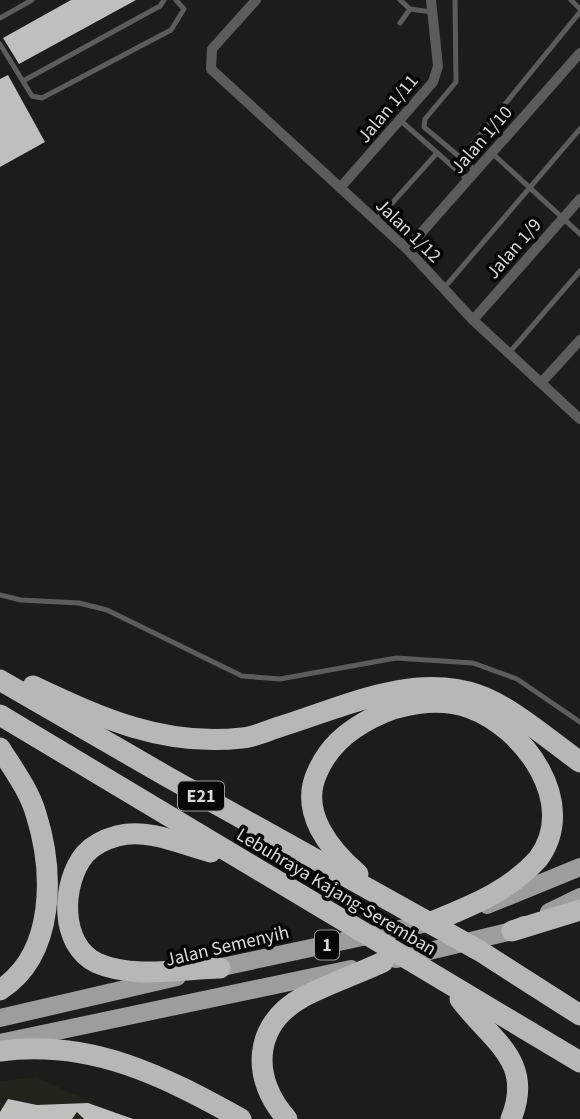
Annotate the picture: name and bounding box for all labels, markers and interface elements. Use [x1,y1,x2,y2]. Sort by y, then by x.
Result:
street label: Jalan 1/11 [351,69,425,149]
street label: Jalan 1/10 [445,100,519,180]
street label: Jalan 1/12 [369,193,447,269]
street label: Jalan 1/9 [480,213,548,285]
road number: E21 [178,782,224,810]
street label: Lebuhraya Kajang-Seremban [231,822,441,963]
street label: Jalan Semenyih [163,919,292,974]
road number: 1 [315,930,339,960]

